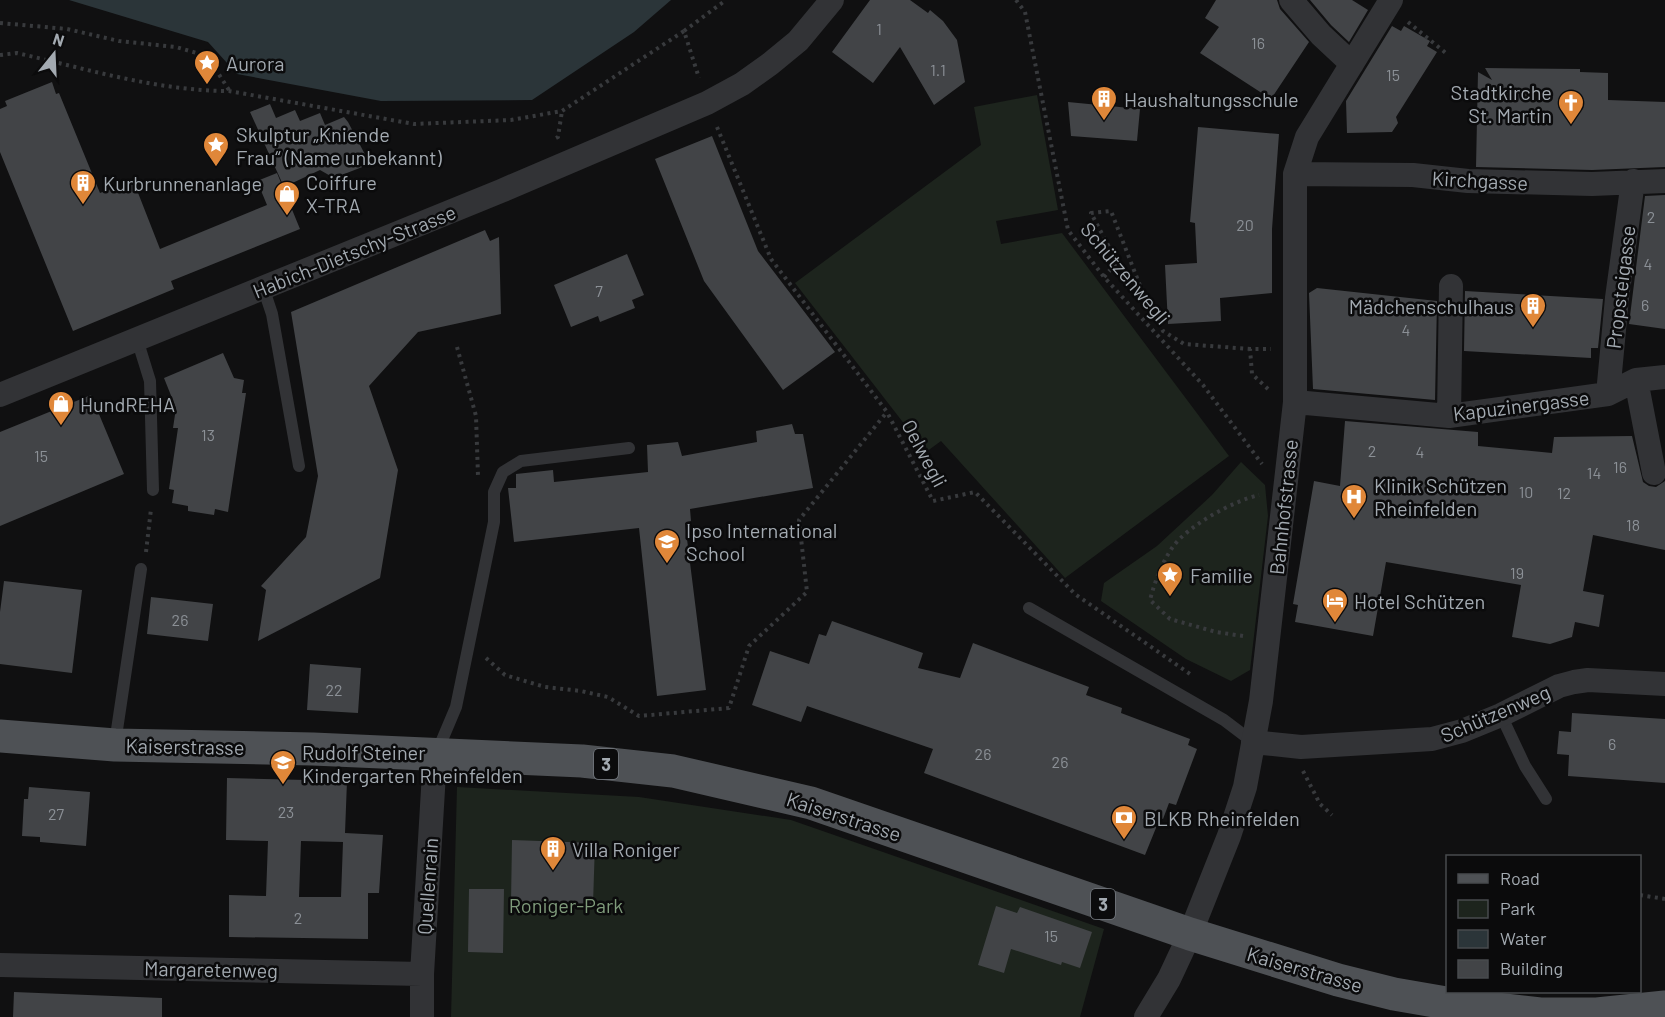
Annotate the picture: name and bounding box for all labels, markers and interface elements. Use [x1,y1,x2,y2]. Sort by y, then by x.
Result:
house number: 1 [876,19,882,38]
north arrow [24,24,84,84]
text: N [51,29,67,50]
house number: 16 [1251,33,1265,52]
place icon: Aurora [192,48,222,86]
place label: Aurora [226,51,284,75]
house number: 1.1 [930,60,946,79]
house number: 15 [1386,65,1400,84]
place label: Stadtkirche St. Martin [1451,80,1552,127]
building icon: Haushaltungsschule [1089,84,1119,122]
place label: Haushaltungsschule [1124,87,1299,111]
church icon: Stadtkirche St. Martin [1556,88,1586,126]
place label: Skulptur „Kniende Frau“ (Name unbekannt) [236,122,442,169]
place icon: Skulptur „Kniende Frau“ (Name unbekannt) [201,130,231,168]
street label: Kirchgasse [1431,165,1529,195]
building icon: Kurbrunnenanlage [68,168,98,206]
place label: Coiffure X-TRA [306,170,377,217]
place label: Kurbrunnenanlage [103,171,262,195]
shop icon: Coiffure X-TRA [272,179,302,217]
street label: Habich-Dietschy-Strasse [249,199,459,303]
house number: 2 [1647,207,1655,226]
house number: 20 [1236,215,1254,234]
street label: Schützenwegli [1076,217,1176,329]
street label: Propsteigasse [1601,224,1639,350]
house number: 4 [1644,254,1652,273]
house number: 7 [595,281,603,300]
building icon: Mädchenschulhaus [1518,291,1548,329]
place label: Mädchenschulhaus [1349,294,1514,318]
house number: 6 [1641,295,1649,314]
house number: 4 [1402,320,1410,339]
street label: Kapuzinergasse [1452,385,1590,425]
shop icon: HundREHA [46,389,76,427]
place label: HundREHA [80,392,175,416]
street label: Oelwegli [897,415,953,491]
house number: 13 [201,425,215,444]
street label: Bahnhofstrasse [1264,438,1302,576]
house number: 2 [1368,441,1376,460]
house number: 4 [1416,442,1424,461]
house number: 15 [34,446,48,465]
house number: 16 [1613,457,1627,476]
house number: 14 [1587,463,1601,482]
place label: Klinik Schützen Rheinfelden [1374,473,1507,520]
hospital icon: Klinik Schützen Rheinfelden [1339,482,1369,520]
house number: 10 [1519,482,1533,501]
house number: 12 [1557,483,1571,502]
house number: 18 [1626,515,1640,534]
place label: Ipso International School [686,518,837,565]
school or university icon: Ipso International School [652,527,682,565]
place icon: Familie [1155,560,1185,598]
place label: Familie [1190,563,1253,587]
house number: 19 [1510,563,1524,582]
hotel icon: Hotel Schützen [1320,586,1350,624]
place label: Hotel Schützen [1354,589,1485,613]
house number: 26 [172,610,188,629]
street label: Schützenweg [1437,679,1553,747]
house number: 22 [325,680,343,699]
street label: Kaiserstrasse [125,733,245,759]
house number: 6 [1608,734,1616,753]
place label: Rudolf Steiner Kindergarten Rheinfelden [302,740,523,787]
house number: 26 [975,744,991,763]
school or university icon: Rudolf Steiner Kindergarten Rheinfelden [268,748,298,786]
road number: 3 [594,749,618,779]
house number: 26 [1052,752,1068,771]
street label: Kaiserstrasse [784,786,904,846]
house number: 23 [278,802,294,821]
bank icon: BLKB Rheinfelden [1109,803,1139,841]
house number: 27 [48,804,64,823]
place label: BLKB Rheinfelden [1144,806,1300,830]
building icon: Villa Roniger [538,834,568,872]
street label: Quellenrain [412,837,442,935]
place label: Villa Roniger [572,837,680,861]
legend [1446,855,1641,993]
text: Road [1500,867,1540,889]
road number: 3 [1091,889,1115,919]
park label: Roniger-Park [509,893,623,917]
text: Park [1500,897,1535,919]
house number: 2 [294,908,302,927]
house number: 15 [1044,926,1058,945]
text: Water [1500,927,1547,949]
street label: Kaiserstrasse [1245,941,1365,997]
street label: Margaretenweg [144,956,278,982]
text: Building [1500,957,1563,979]

